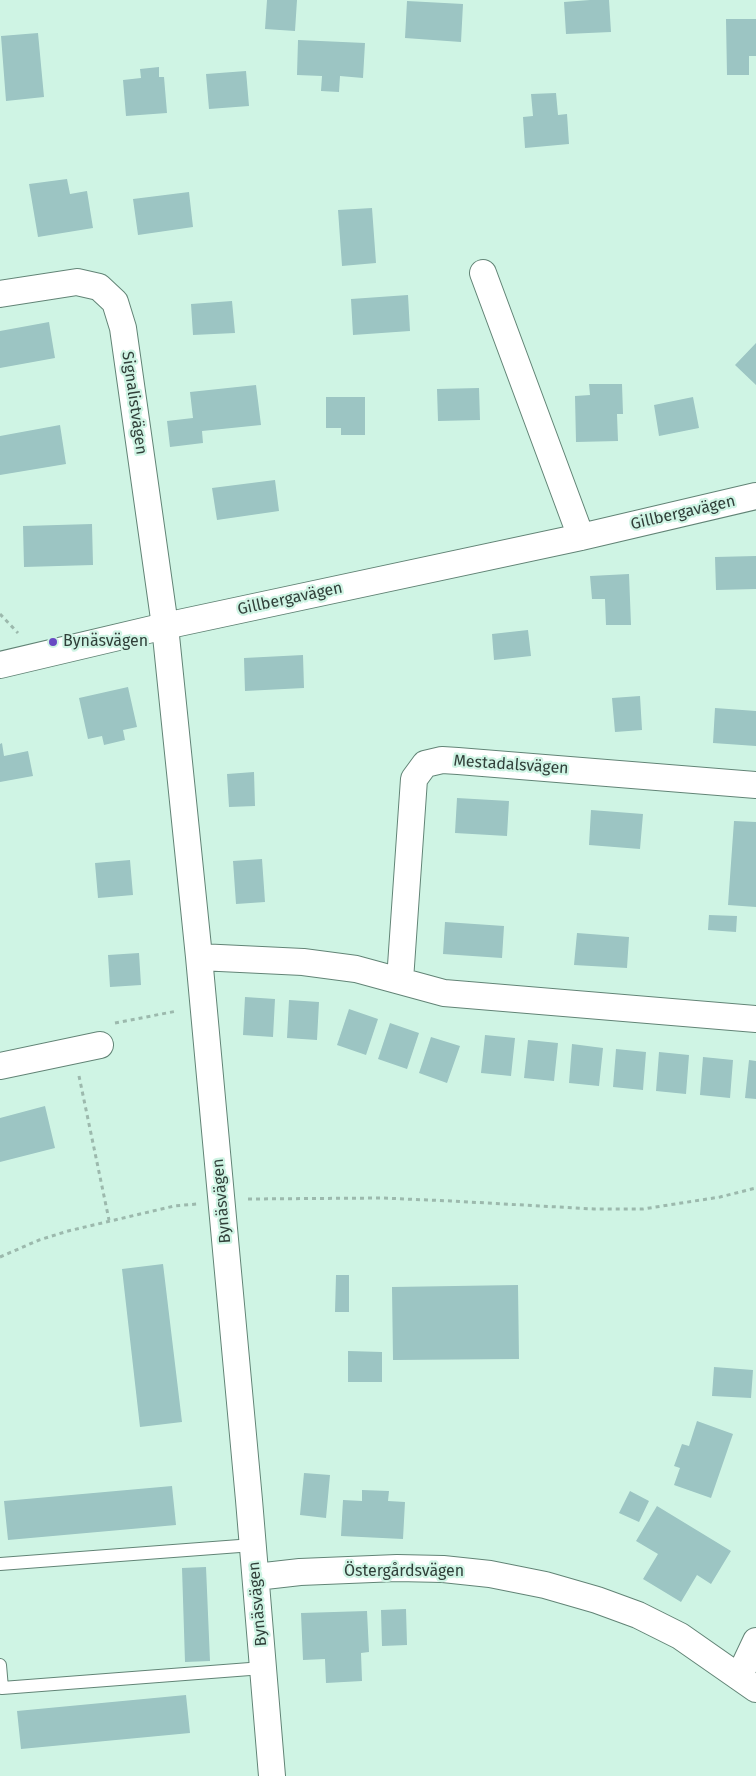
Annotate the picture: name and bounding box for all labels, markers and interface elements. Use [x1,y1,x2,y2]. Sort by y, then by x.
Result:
street label: Signalistvägen [117,350,151,456]
street label: Gillbergavägen [629,492,737,534]
street label: Gillbergavägen [236,578,344,620]
place label: Bynäsvägen [63,632,148,652]
marker: Bynäsvägen [47,636,59,648]
street label: Mestadalsvägen [453,751,569,779]
street label: Bynäsvägen [209,1158,235,1244]
street label: Bynäsvägen [245,1561,271,1647]
street label: Östergårdsvägen [344,1562,464,1582]

